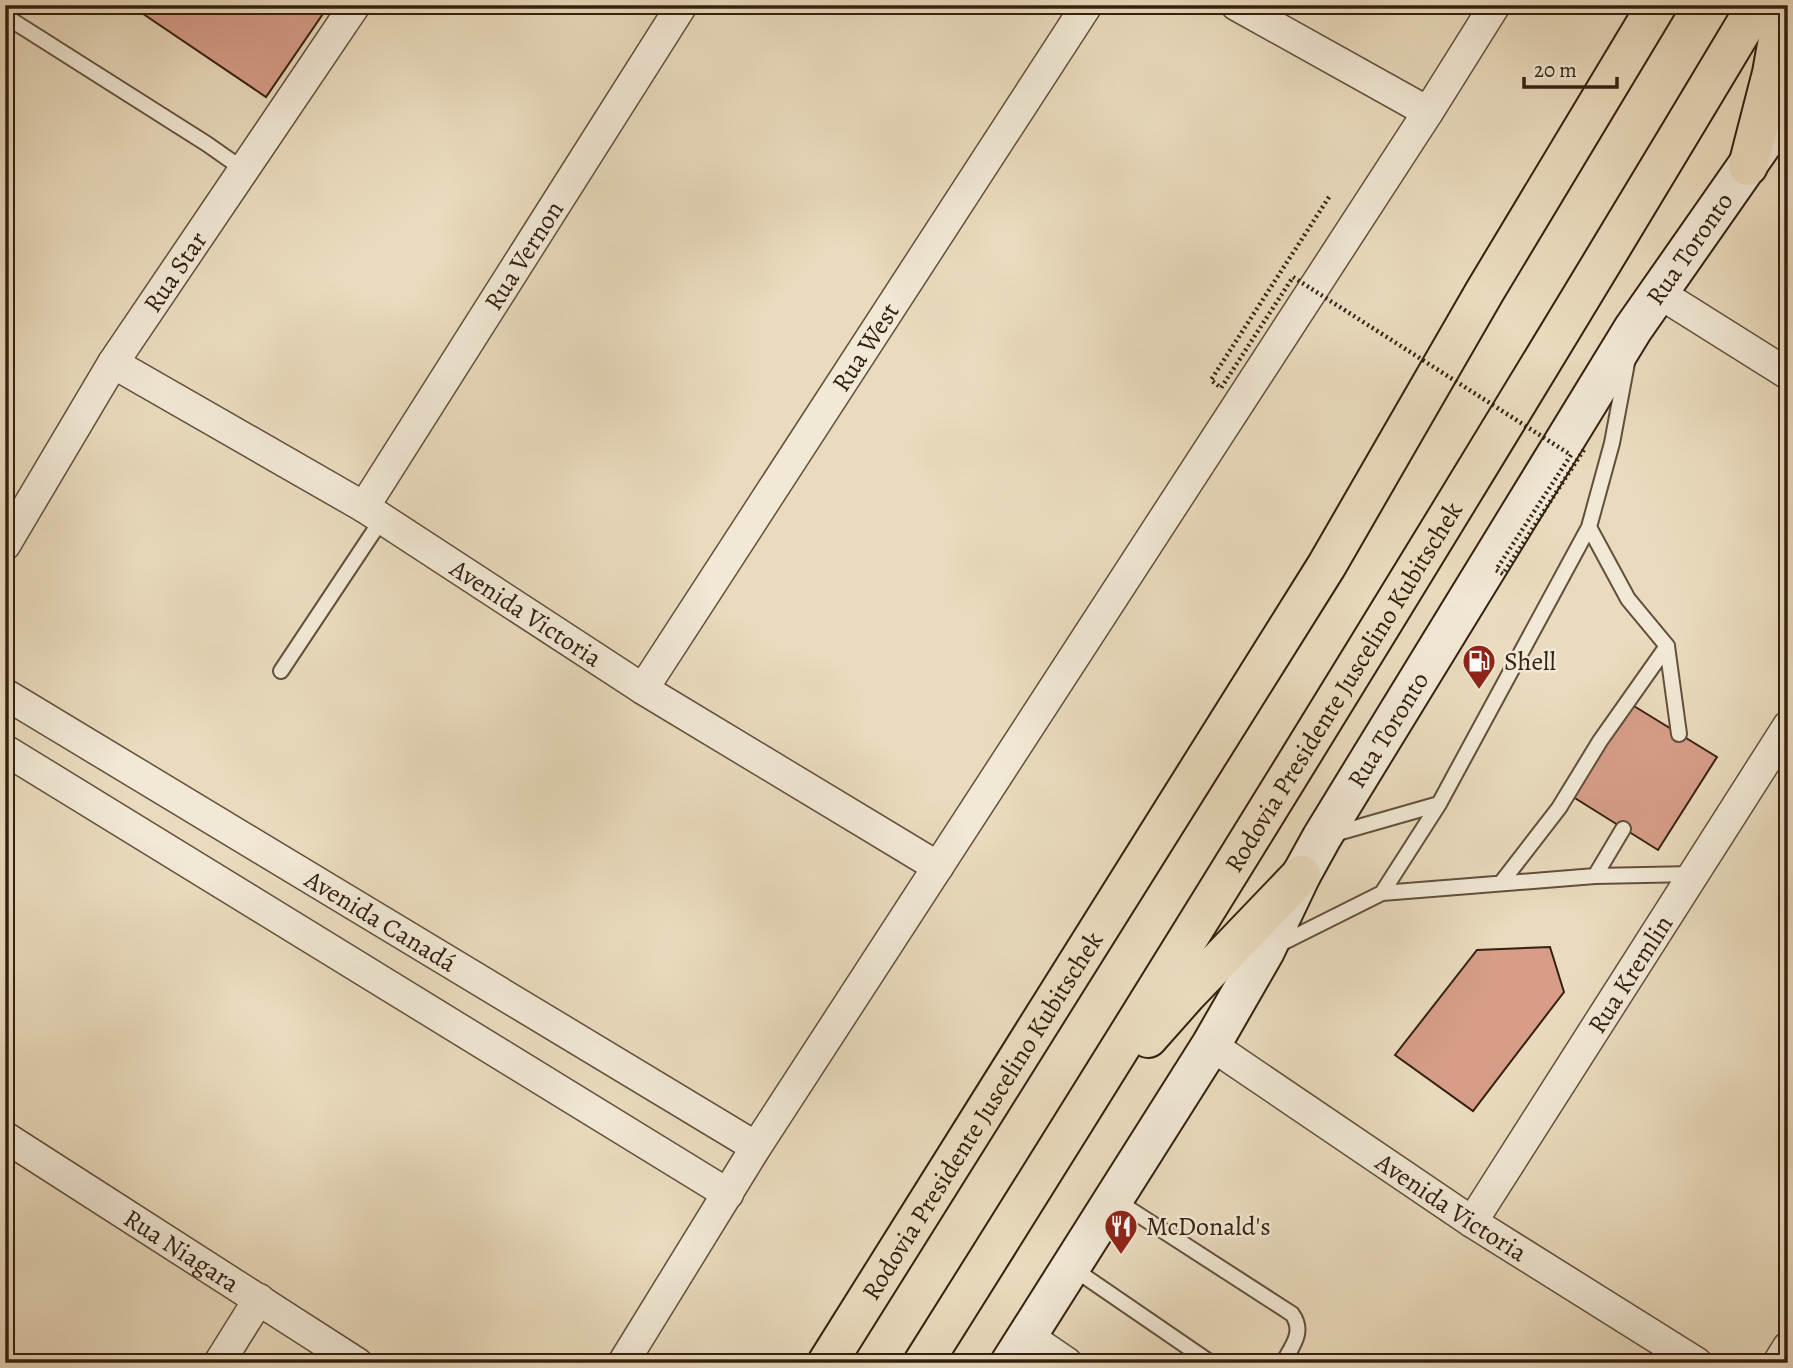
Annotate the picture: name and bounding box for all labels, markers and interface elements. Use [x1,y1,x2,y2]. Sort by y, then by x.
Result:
scale bar [1524,46,1616,90]
text: 20 m [1534,56,1577,84]
street label: Rua Toronto [1638,185,1741,312]
street label: Rua Vernon [476,194,572,317]
street label: Rua Star [135,224,215,319]
street label: Rua West [824,295,908,398]
street label: Rodovia Presidente Juscelino Kubitschek [1216,495,1471,879]
street label: Avenida Victoria [442,550,609,676]
fuel station icon: Shell [1460,642,1498,691]
place label: Shell [1504,644,1556,679]
street label: Rua Toronto [1339,665,1437,795]
street label: Avenida Canadá [297,861,463,980]
street label: Rua Kremlin [1580,909,1681,1040]
street label: Rodovia Presidente Juscelino Kubitschek [854,925,1111,1307]
street label: Avenida Victoria [1368,1144,1533,1270]
street label: Rua Niagara [117,1201,246,1301]
restaurant icon: McDonald's [1102,1207,1140,1256]
place label: McDonald's [1146,1209,1271,1244]

